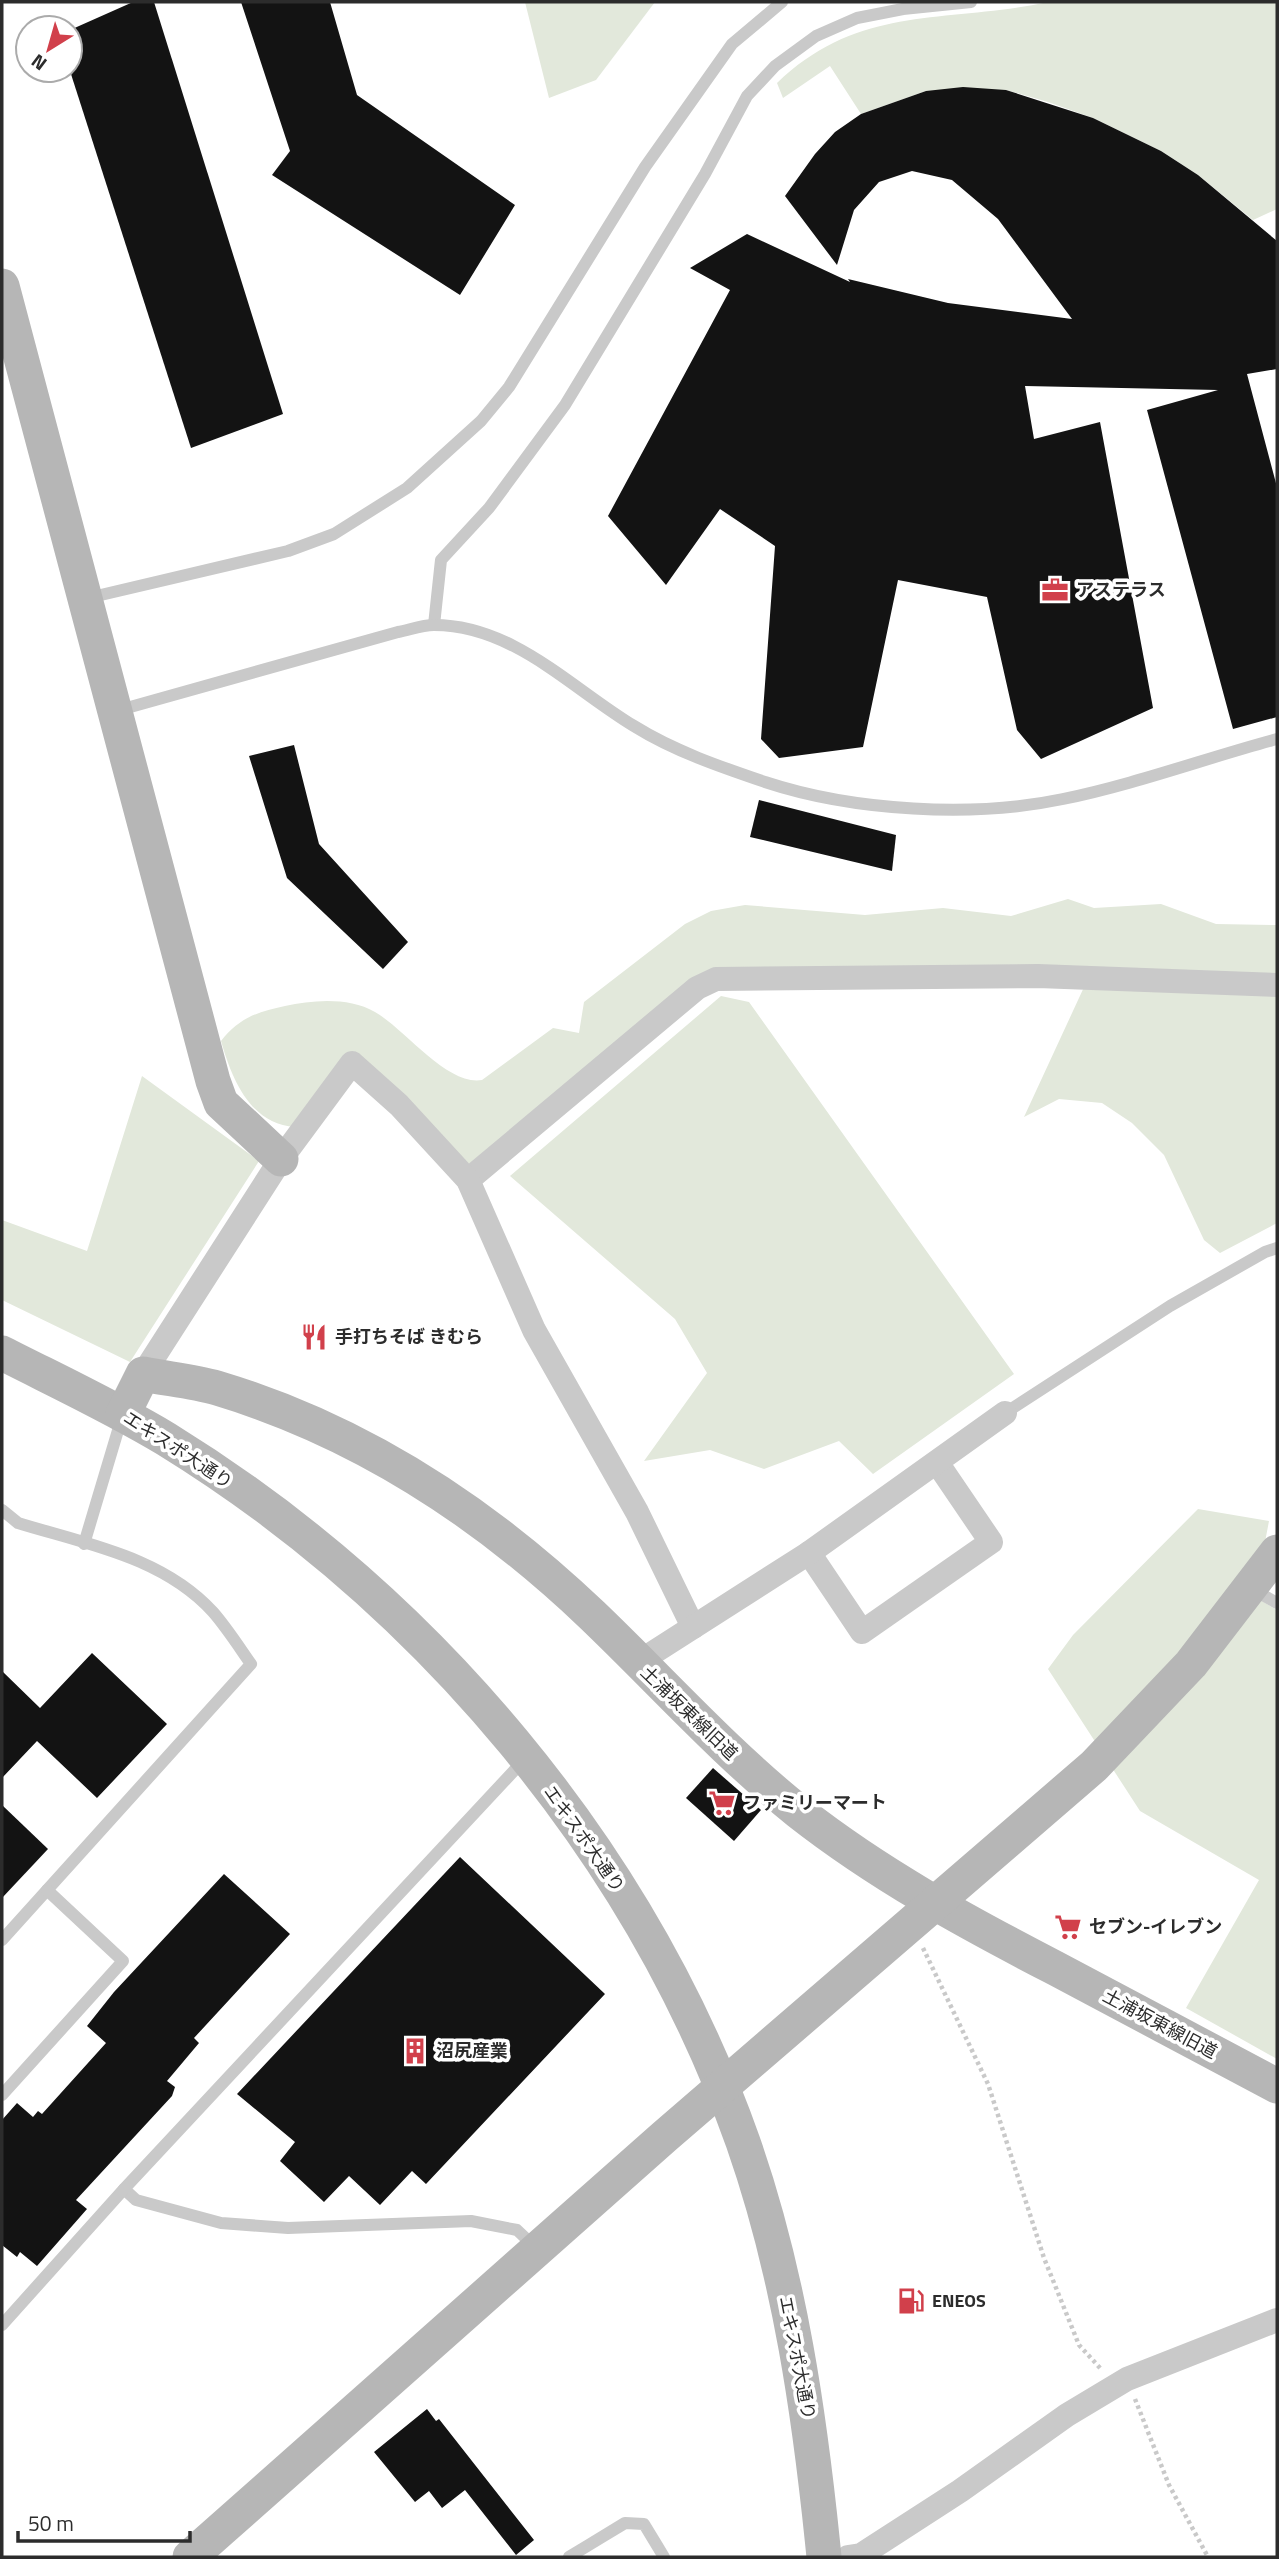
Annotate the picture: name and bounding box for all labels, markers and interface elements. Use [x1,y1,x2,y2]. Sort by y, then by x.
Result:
north arrow [14,14,84,84]
text: N [24,47,52,79]
office icon: アステラス [1040,575,1070,605]
place label: アステラス [1076,576,1166,603]
restaurant icon: 手打ちそば きむら [299,1322,329,1352]
place label: 手打ちそば きむら [335,1323,483,1350]
street label: エキスポ大通り [118,1404,238,1495]
street label: 土浦坂東線旧道 [635,1659,744,1766]
street label: エキスポ大通り [537,1780,631,1898]
supermarket icon: ファミリーマート [707,1788,737,1818]
place label: ファミリーマート [743,1789,887,1816]
supermarket icon: セブン-イレブン [1053,1912,1083,1942]
place label: セブン-イレブン [1089,1913,1222,1940]
street label: 土浦坂東線旧道 [1098,1982,1222,2065]
building icon: 沼尻産業 [400,2036,430,2066]
place label: 沼尻産業 [436,2037,508,2064]
fuel station icon: ENEOS [896,2286,926,2316]
place label: ENEOS [932,2287,986,2314]
street label: エキスポ大通り [772,2294,823,2422]
scale bar [18,2500,189,2544]
text: 50 m [28,2507,74,2539]

